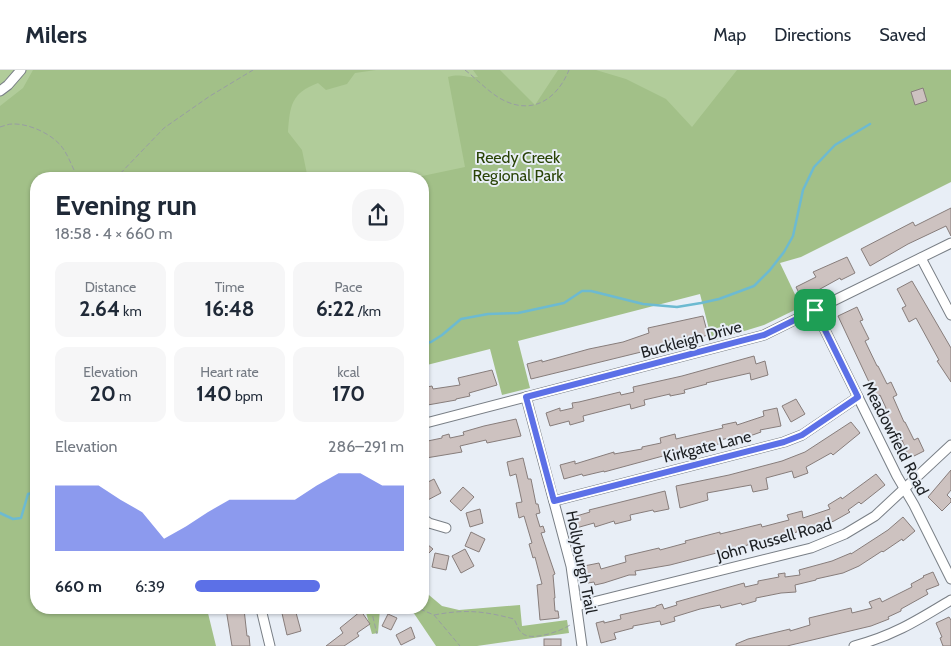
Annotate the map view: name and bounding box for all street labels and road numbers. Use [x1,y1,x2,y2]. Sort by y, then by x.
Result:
street label: Buckleigh Drive [639,317,744,362]
street label: Meadowfield Road [859,378,933,499]
street label: Kirkgate Lane [661,426,753,467]
street label: Hollyburgh Trail [562,509,601,616]
street label: John Russell Road [713,514,834,565]

